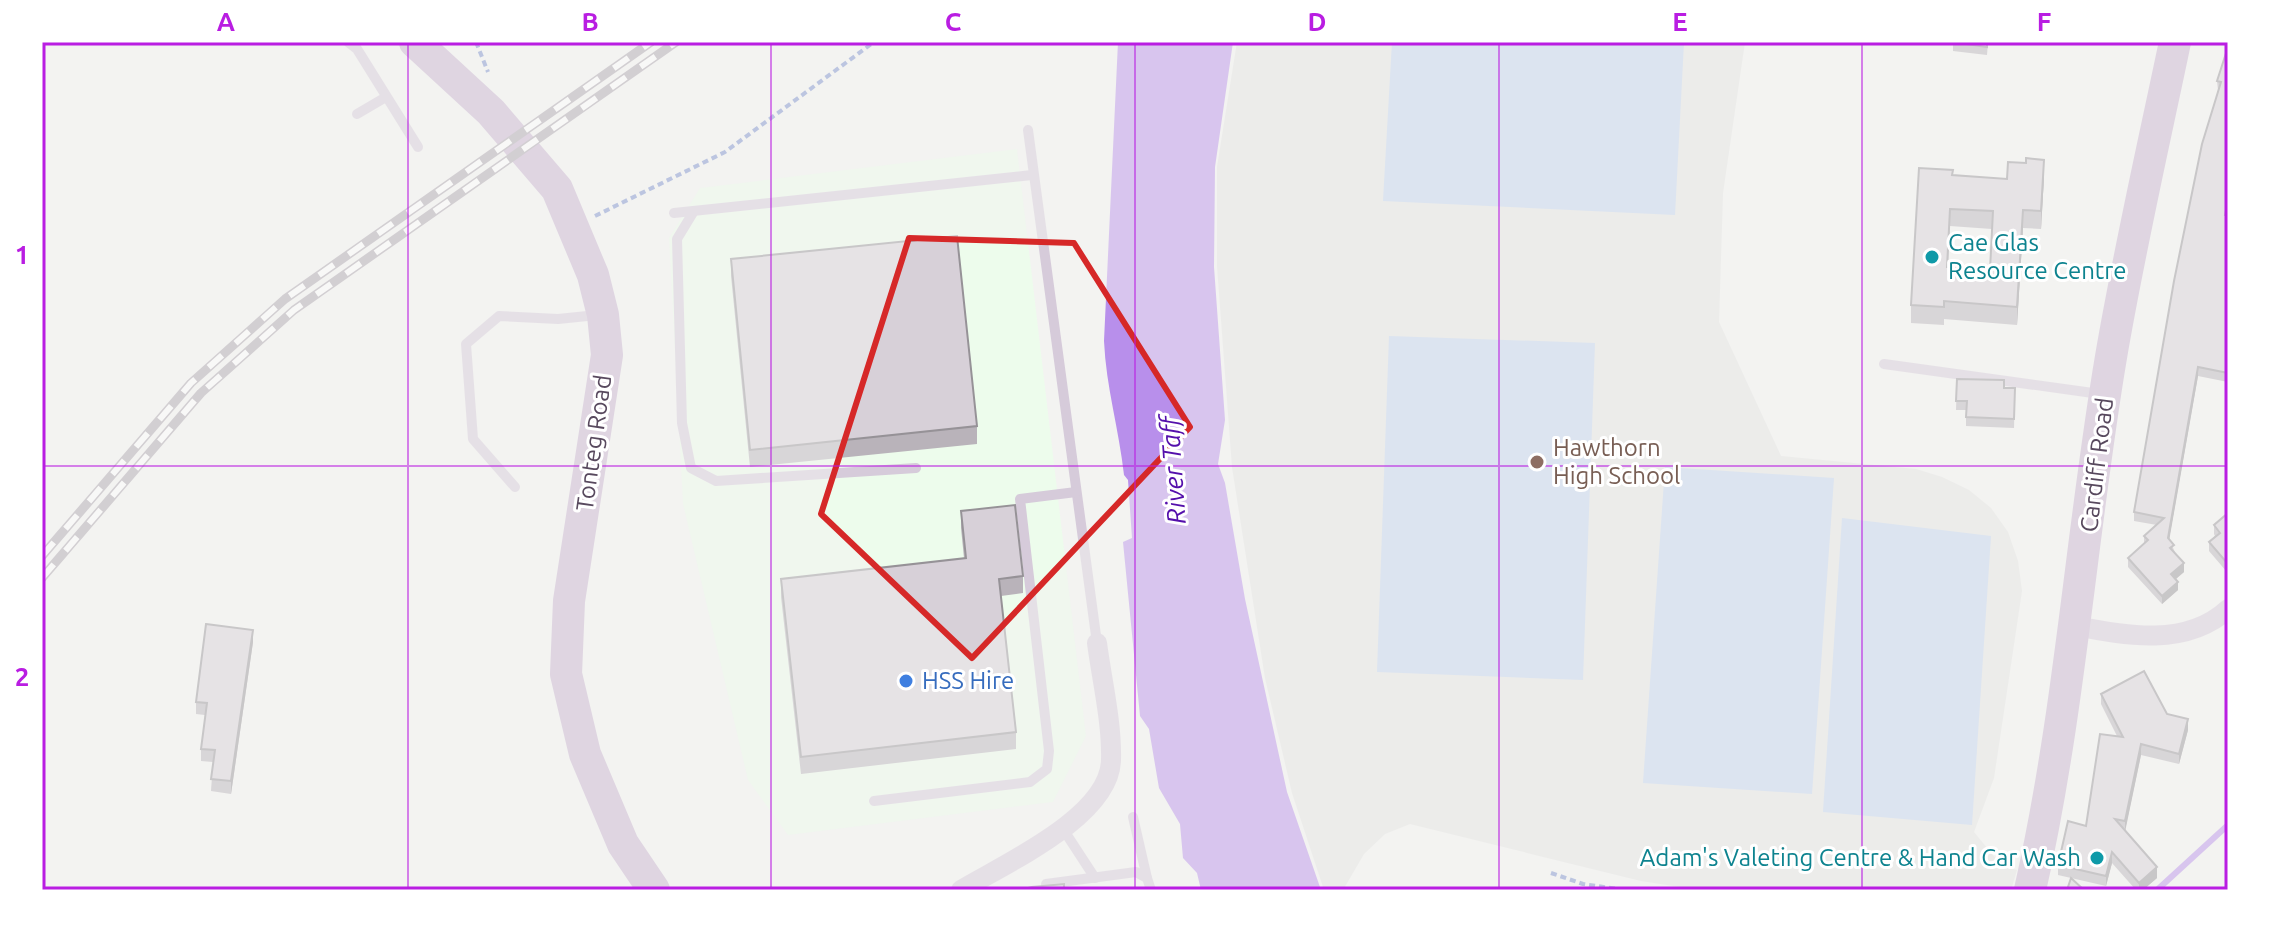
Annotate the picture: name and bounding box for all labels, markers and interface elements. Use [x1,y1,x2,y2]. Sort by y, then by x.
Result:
text: A [217,7,236,36]
text: B [581,7,599,36]
text: C [945,7,962,36]
text: D [1308,7,1326,36]
text: E [1672,7,1688,36]
text: F [2037,7,2051,36]
place label: Cae Glas Resource Centre [1948,229,2127,284]
text: 1 [15,240,29,269]
marker: Cae Glas Resource Centre [1923,248,1941,266]
street label: Tonteg Road [571,373,616,513]
street label: Cardiff Road [2075,396,2118,534]
water label: River Taff [1154,411,1191,525]
place label: Hawthorn High School [1553,434,1680,489]
marker: Hawthorn High School [1528,453,1546,471]
text: 2 [15,662,29,691]
place label: HSS Hire [922,667,1014,694]
marker: HSS Hire [897,672,915,690]
place label: Adam's Valeting Centre & Hand Car Wash [1640,844,2081,871]
marker: Adam's Valeting Centre & Hand Car Wash [2088,849,2106,867]

